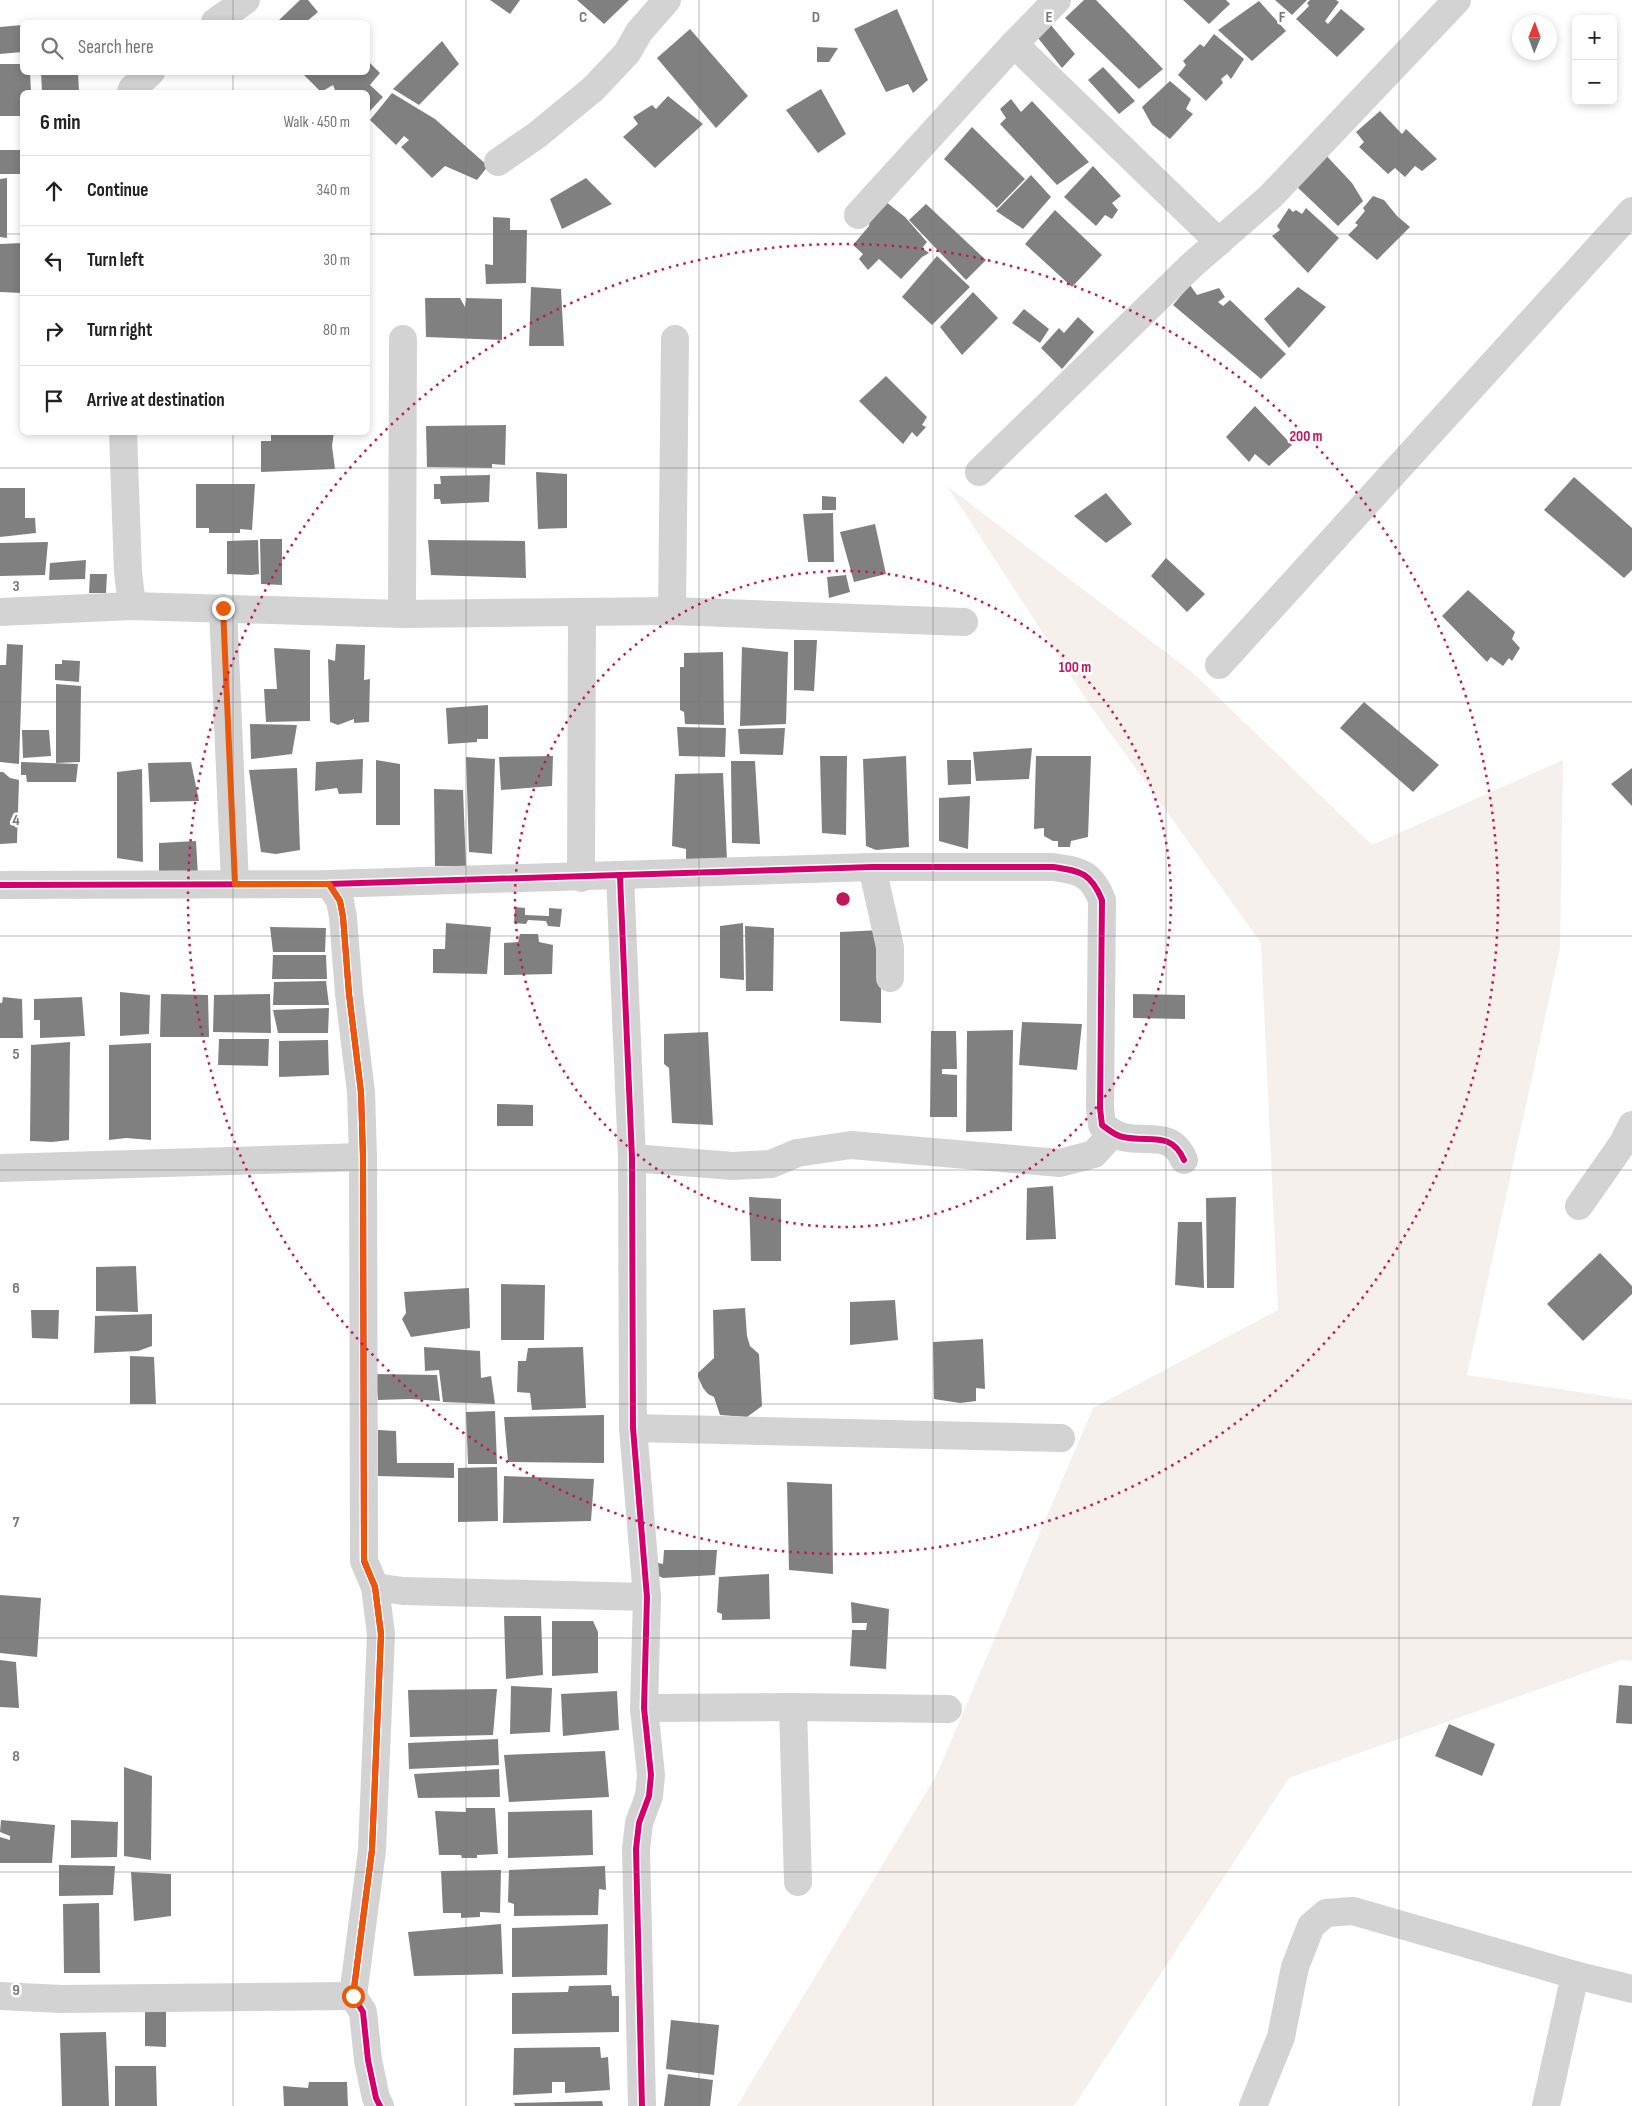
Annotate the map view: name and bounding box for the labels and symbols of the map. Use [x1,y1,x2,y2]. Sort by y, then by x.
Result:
text: C [579,8,587,27]
text: D [812,8,820,27]
text: E [1046,8,1053,27]
text: F [1279,8,1286,27]
north arrow [1512,15,1557,60]
text: 200 m [1289,427,1323,446]
text: 3 [12,577,20,596]
route end [212,597,235,620]
text: 100 m [1059,658,1091,677]
text: 4 [12,811,20,830]
centre of rings [834,890,852,908]
text: 5 [12,1045,20,1064]
text: 6 [12,1279,20,1298]
text: 7 [13,1513,20,1532]
text: 8 [12,1747,20,1766]
text: 9 [12,1981,20,2000]
route start [342,1985,365,2008]

